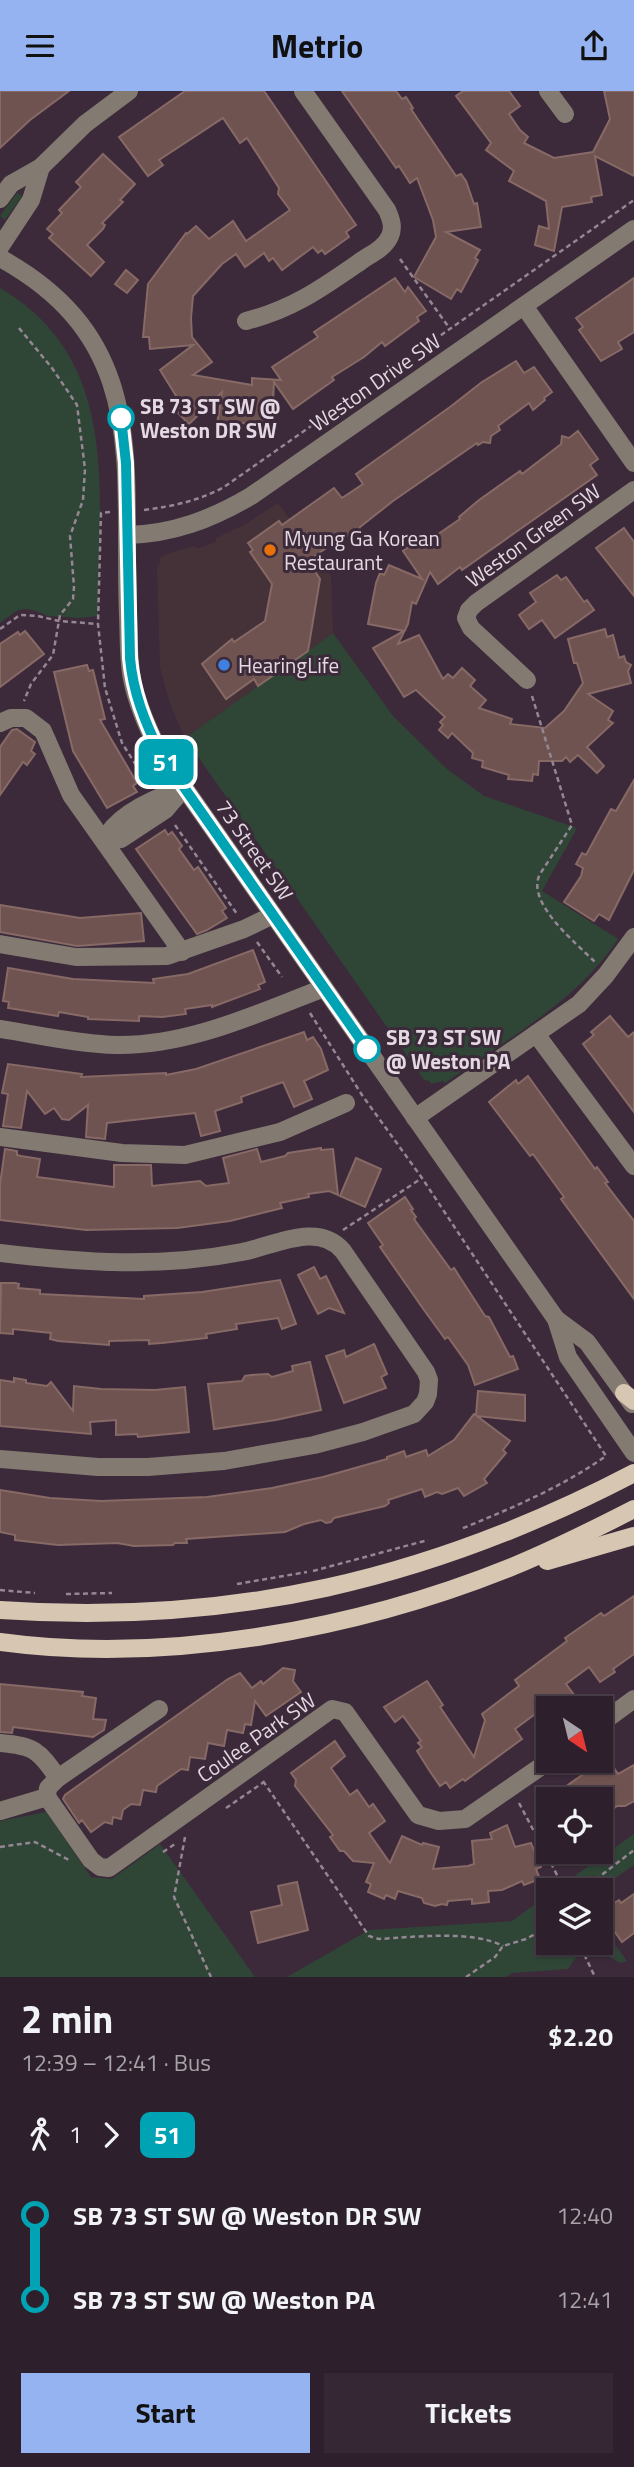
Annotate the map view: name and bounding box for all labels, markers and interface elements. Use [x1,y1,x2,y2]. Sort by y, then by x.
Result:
text: Metrio [271,22,363,70]
icon: menu [21,27,59,65]
icon: share [575,27,613,65]
street label: Weston Drive SW [303,325,447,439]
place label: SB 73 ST SW @ Weston DR SW [140,390,280,446]
marker: SB 73 ST SW @ Weston DR SW [108,405,134,431]
street label: Weston Green SW [459,475,607,595]
place label: Myung Ga Korean Restaurant [284,522,440,578]
marker: Myung Ga Korean Restaurant [262,542,278,558]
place label: HearingLife [238,649,339,681]
marker: HearingLife [216,657,232,673]
line badge: 51 [134,739,198,785]
text: 51 [153,744,179,780]
street label: 73 Street SW [208,793,302,907]
place label: SB 73 ST SW @ Weston PA [386,1021,511,1077]
marker: SB 73 ST SW @ Weston PA [354,1036,380,1062]
street label: Coulee Park SW [190,1684,322,1790]
north arrow [536,1696,612,1773]
map controls [536,1696,613,1955]
button: locate [536,1787,613,1864]
button: layers [536,1878,613,1955]
text: 2 min [21,1990,113,2048]
text: $2.20 [548,2017,613,2056]
text: 12:39 – 12:41 · Bus [21,2045,211,2080]
icon: walk [21,2116,59,2154]
icon: forward [92,2116,130,2154]
text: 1 [69,2117,82,2152]
text: 51 [154,2117,181,2153]
text: SB 73 ST SW @ Weston DR SW [73,2196,422,2235]
text: 12:40 [556,2198,613,2233]
text: SB 73 ST SW @ Weston PA [73,2280,375,2319]
text: 12:41 [556,2282,613,2317]
button: Start [21,2373,310,2453]
button: Tickets [324,2373,613,2453]

